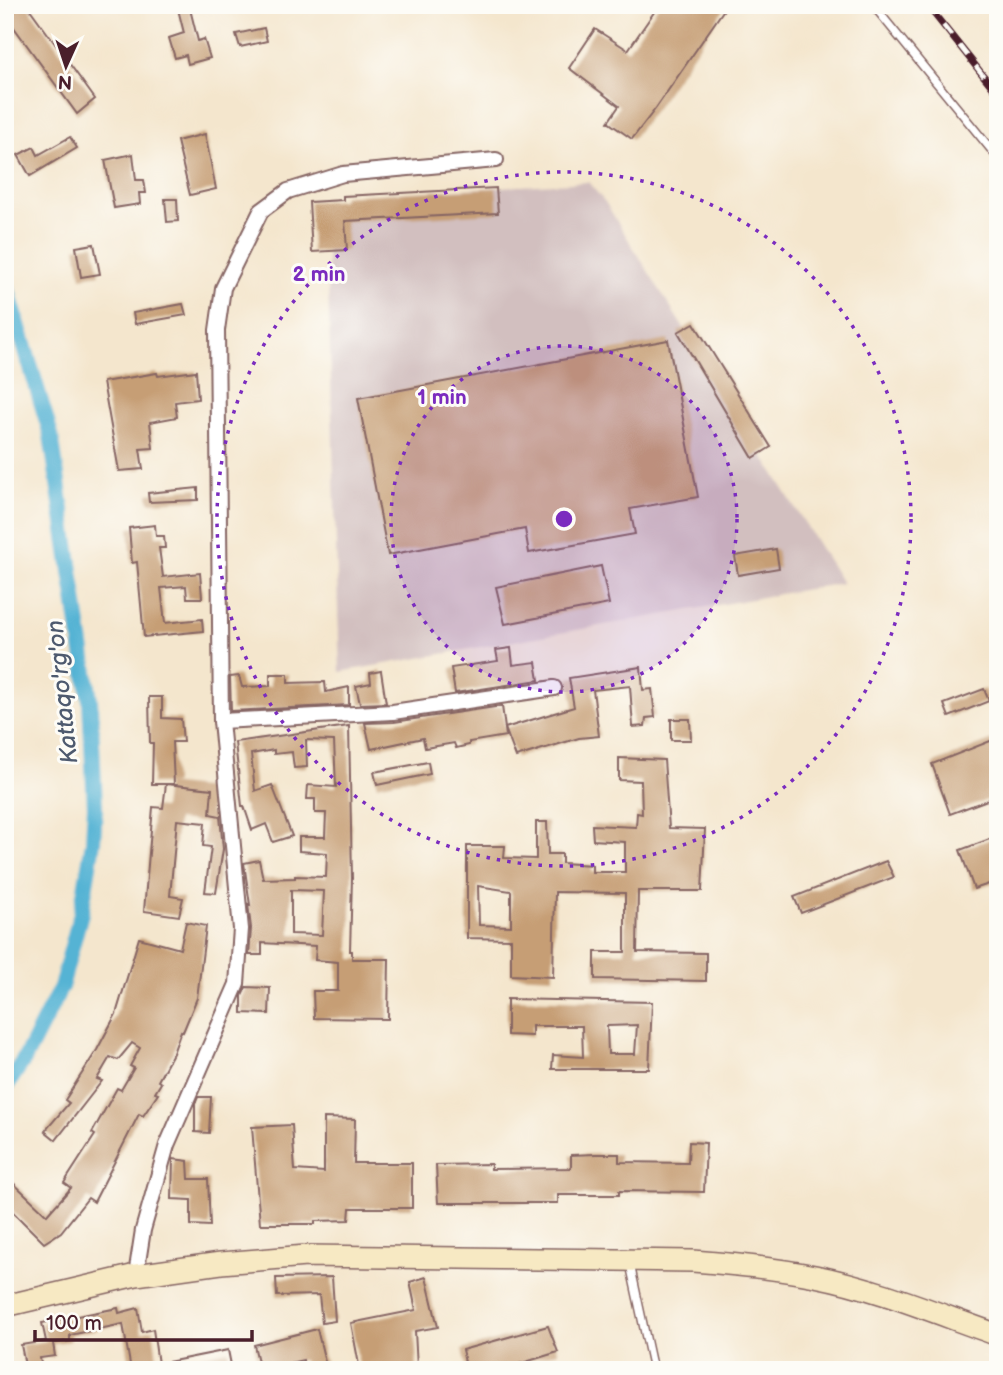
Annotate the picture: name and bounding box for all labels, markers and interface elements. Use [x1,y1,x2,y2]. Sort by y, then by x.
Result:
north arrow [32,32,102,102]
text: N [57,70,73,93]
text: 2 min [292,262,346,287]
text: 1 min [417,385,467,410]
centre of rings [552,507,576,531]
water label: Kattaqo'rg'on [41,619,84,765]
scale bar [35,1298,252,1342]
text: 100 m [46,1311,102,1336]

